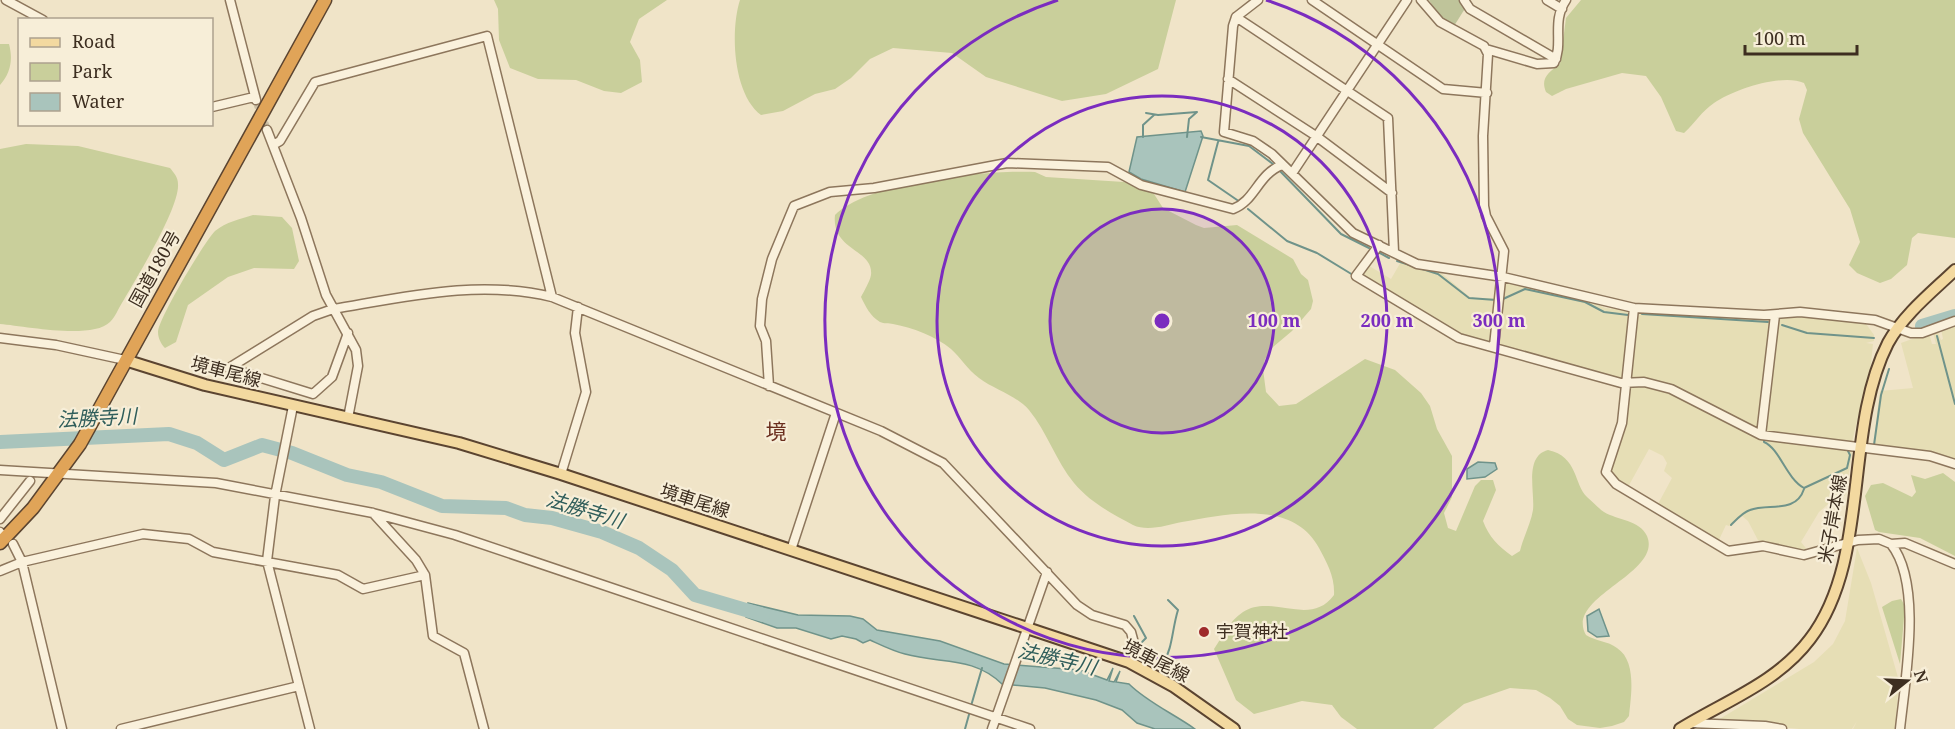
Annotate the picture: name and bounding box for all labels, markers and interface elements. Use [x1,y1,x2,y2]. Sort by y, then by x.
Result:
legend [18,18,213,126]
scale bar [1745,18,1858,56]
text: 100 m [1754,26,1806,50]
text: Road [72,29,115,53]
text: Park [72,59,112,83]
text: Water [72,89,125,113]
street label: 国道180号 [123,226,185,311]
text: 100 m [1248,308,1301,332]
text: 200 m [1361,308,1414,332]
text: 300 m [1473,308,1526,332]
centre of rings [1152,311,1172,331]
street label: 境車尾線 [188,350,264,392]
water label: 法勝寺川 [56,402,140,433]
district label: 境 [766,417,787,445]
street label: 米子岸本線 [1812,472,1852,565]
street label: 境車尾線 [657,478,733,523]
water label: 法勝寺川 [543,485,629,535]
place label: 宇賀神社 [1216,619,1288,643]
marker: 宇賀神社 [1197,625,1211,639]
street label: 境車尾線 [1119,633,1194,687]
water label: 法勝寺川 [1015,636,1101,681]
north arrow [1877,651,1937,711]
text: N [1909,667,1934,686]

